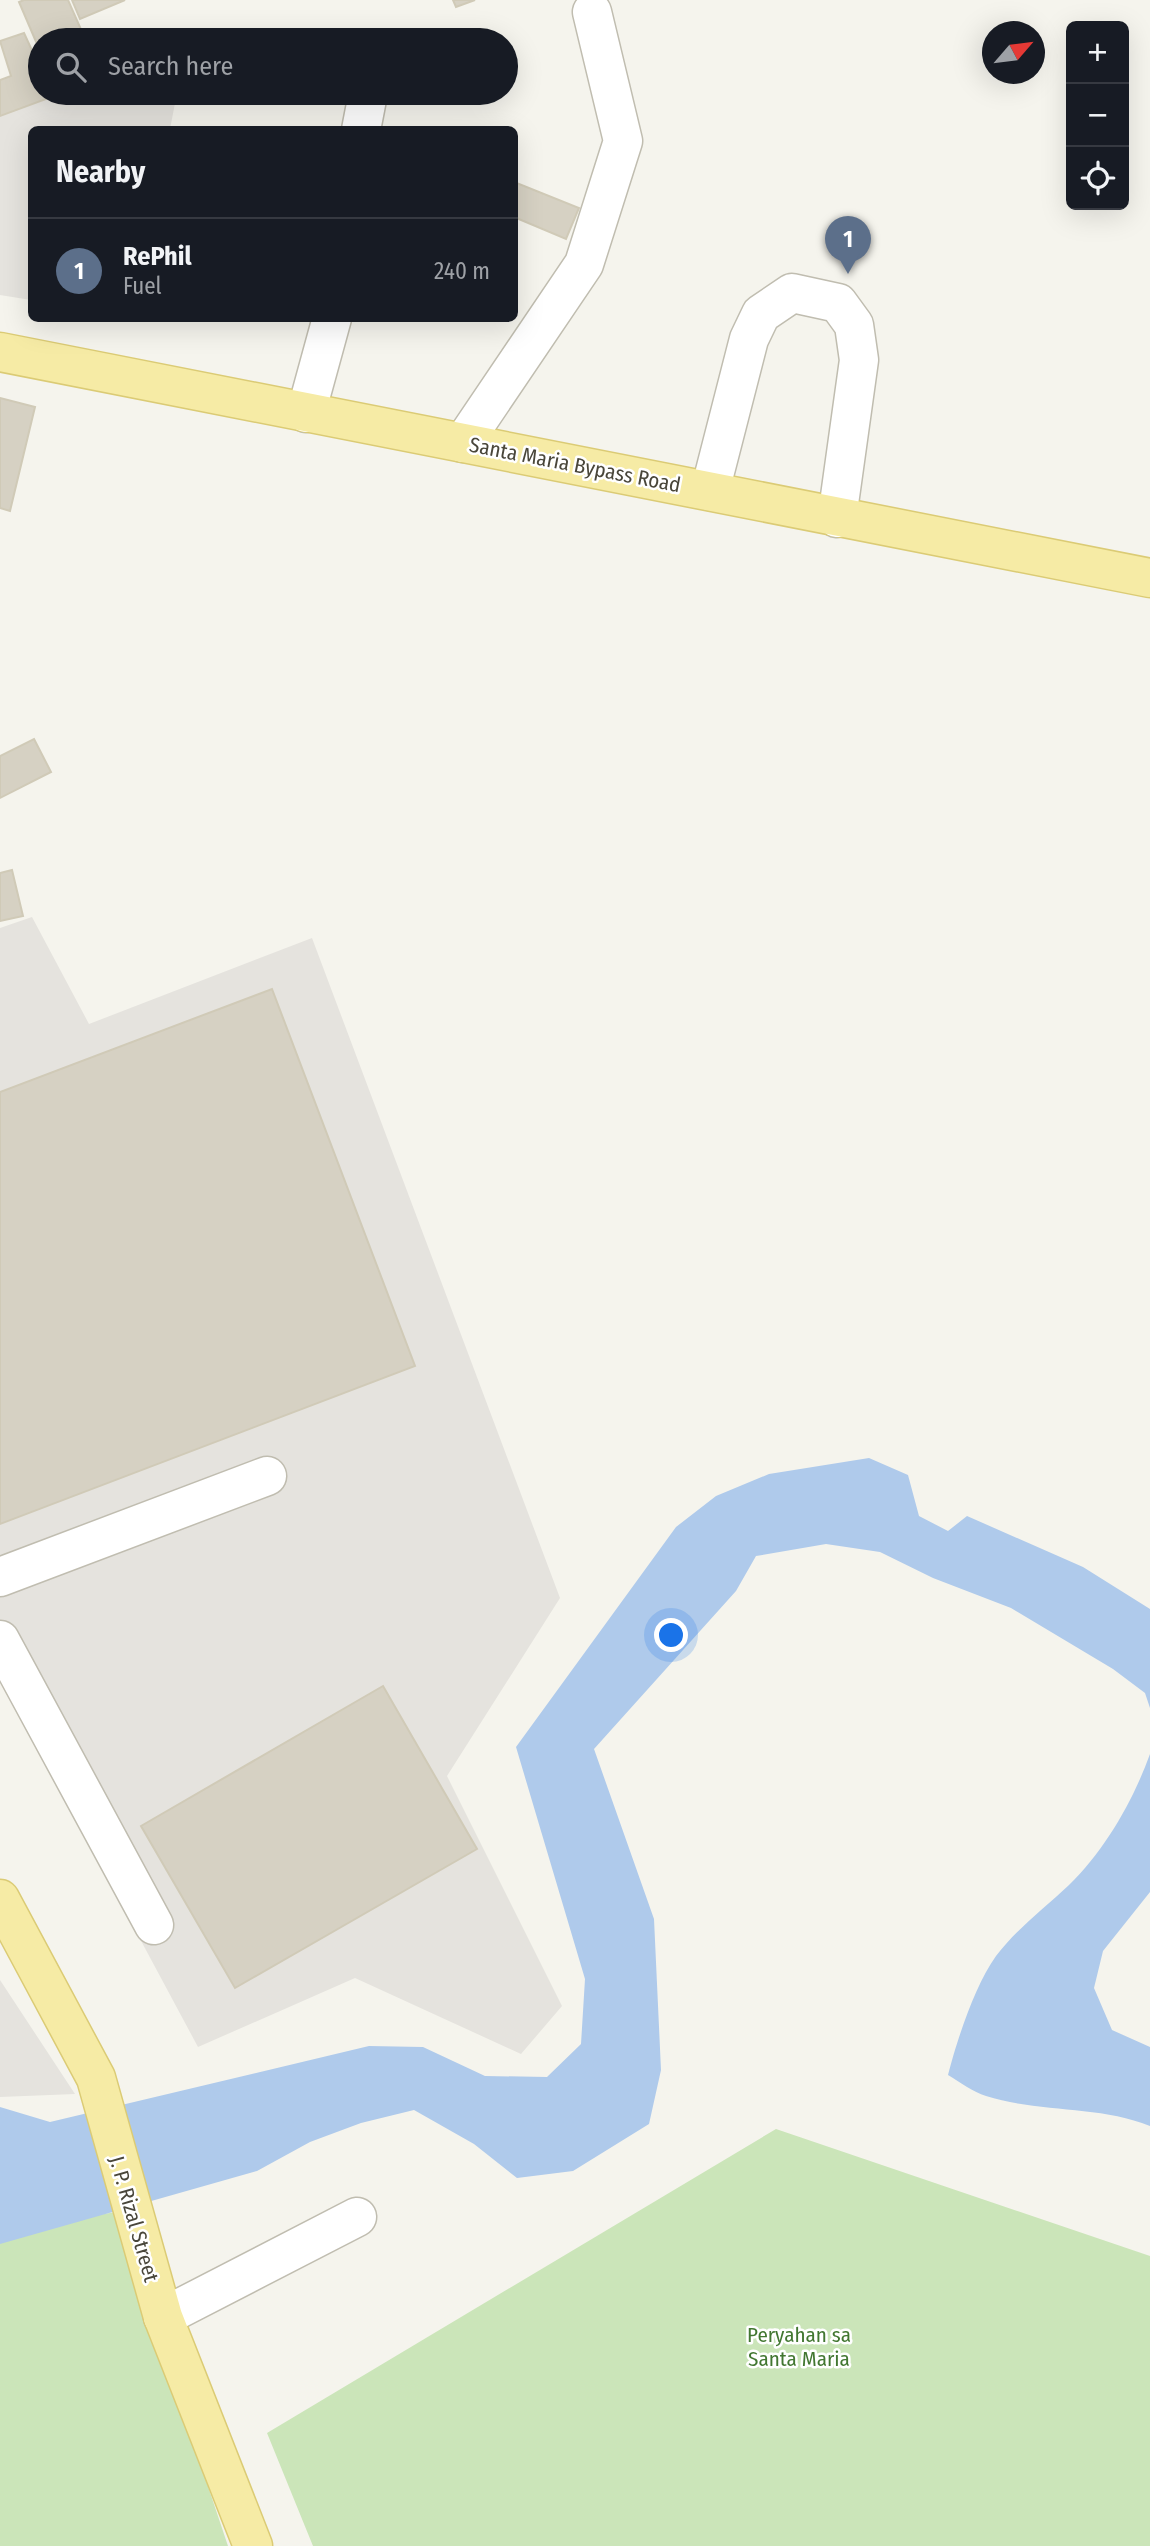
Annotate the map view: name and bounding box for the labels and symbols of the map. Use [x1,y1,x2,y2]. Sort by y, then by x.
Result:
north arrow [982,21,1045,84]
pin: 1 [825,216,871,274]
street label: Santa Maria Bypass Road [467,432,683,498]
your location [654,1618,688,1652]
street label: J. P. Rizal Street [104,2153,164,2285]
park label: Peryahan sa Santa Maria [747,2322,851,2372]

